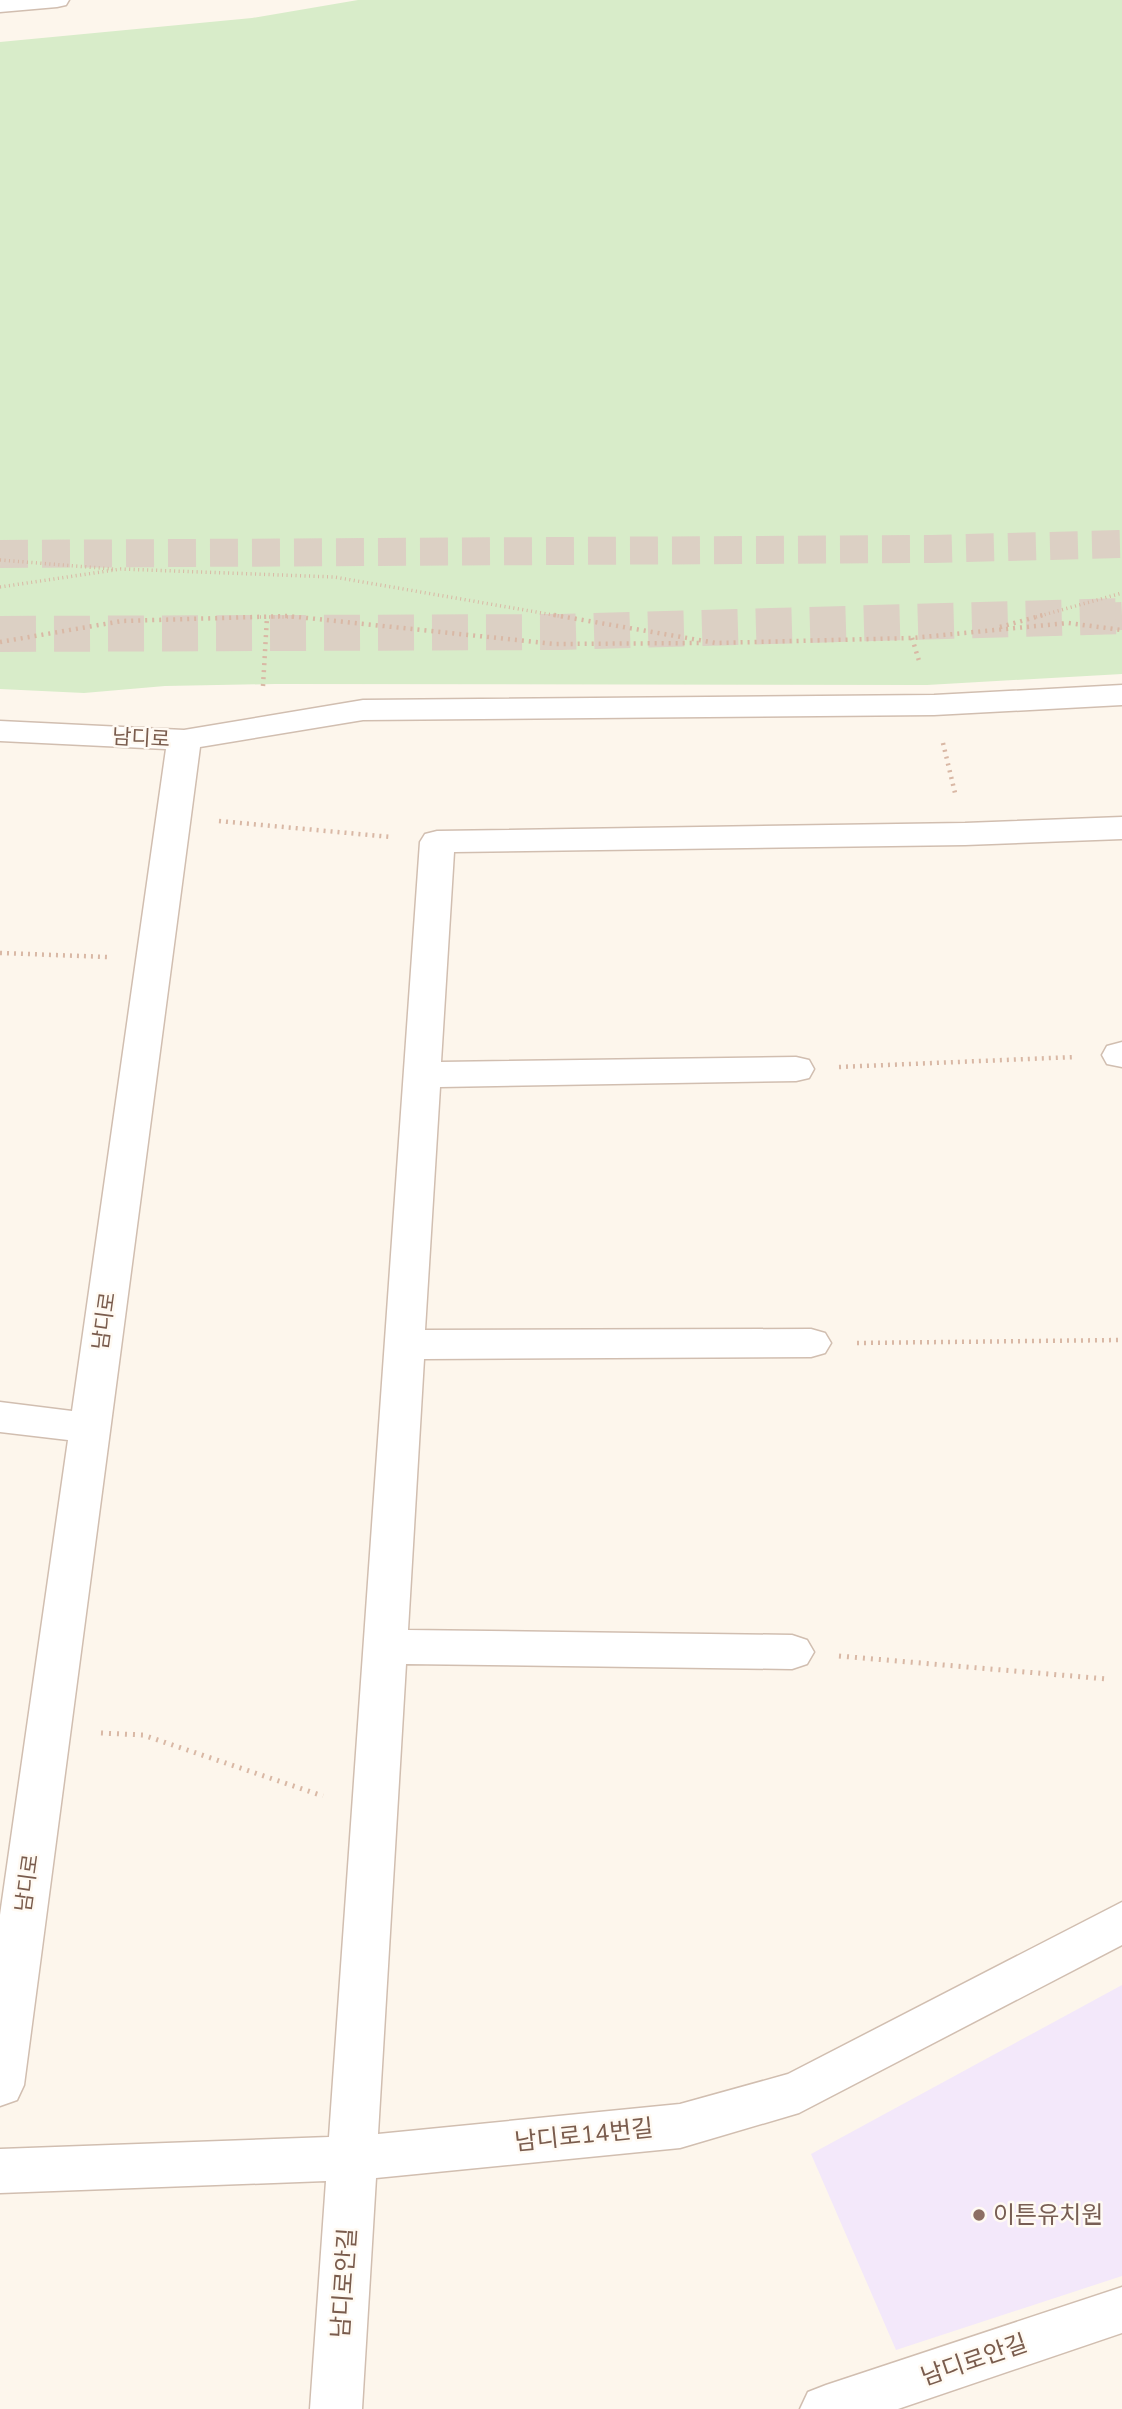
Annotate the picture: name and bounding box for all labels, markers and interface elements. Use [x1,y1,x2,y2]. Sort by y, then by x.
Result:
street label: 남디로 [111,723,171,753]
street label: 남디로 [86,1290,122,1352]
street label: 남디로 [9,1852,45,1914]
street label: 남디로14번길 [513,2112,655,2158]
place label: 이튼유치원 [993,2199,1103,2231]
marker: 이튼유치원 [971,2207,987,2223]
street label: 남디로안길 [324,2227,364,2339]
street label: 남디로안길 [917,2327,1031,2393]

